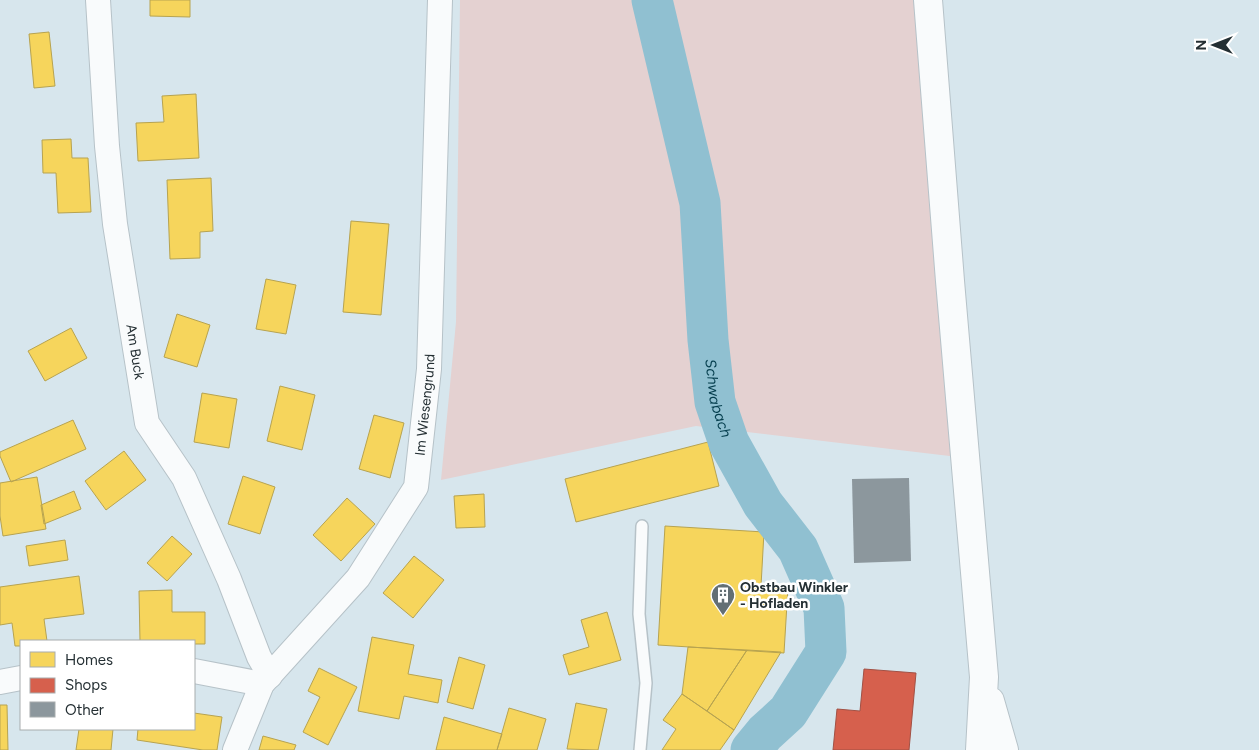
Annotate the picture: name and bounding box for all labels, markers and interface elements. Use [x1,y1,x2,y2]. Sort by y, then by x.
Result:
north arrow [1189,20,1239,70]
text: N [1193,40,1210,50]
street label: Am Buck [123,323,148,381]
street label: Im Wiesengrund [411,354,438,457]
water label: Schwabach [701,358,735,440]
place label: Obstbau Winkler - Hofladen [740,579,849,612]
building icon: Obstbau Winkler - Hofladen [710,582,736,616]
legend [20,640,195,730]
text: Homes [65,651,113,669]
text: Shops [65,676,107,694]
text: Other [65,701,104,719]

